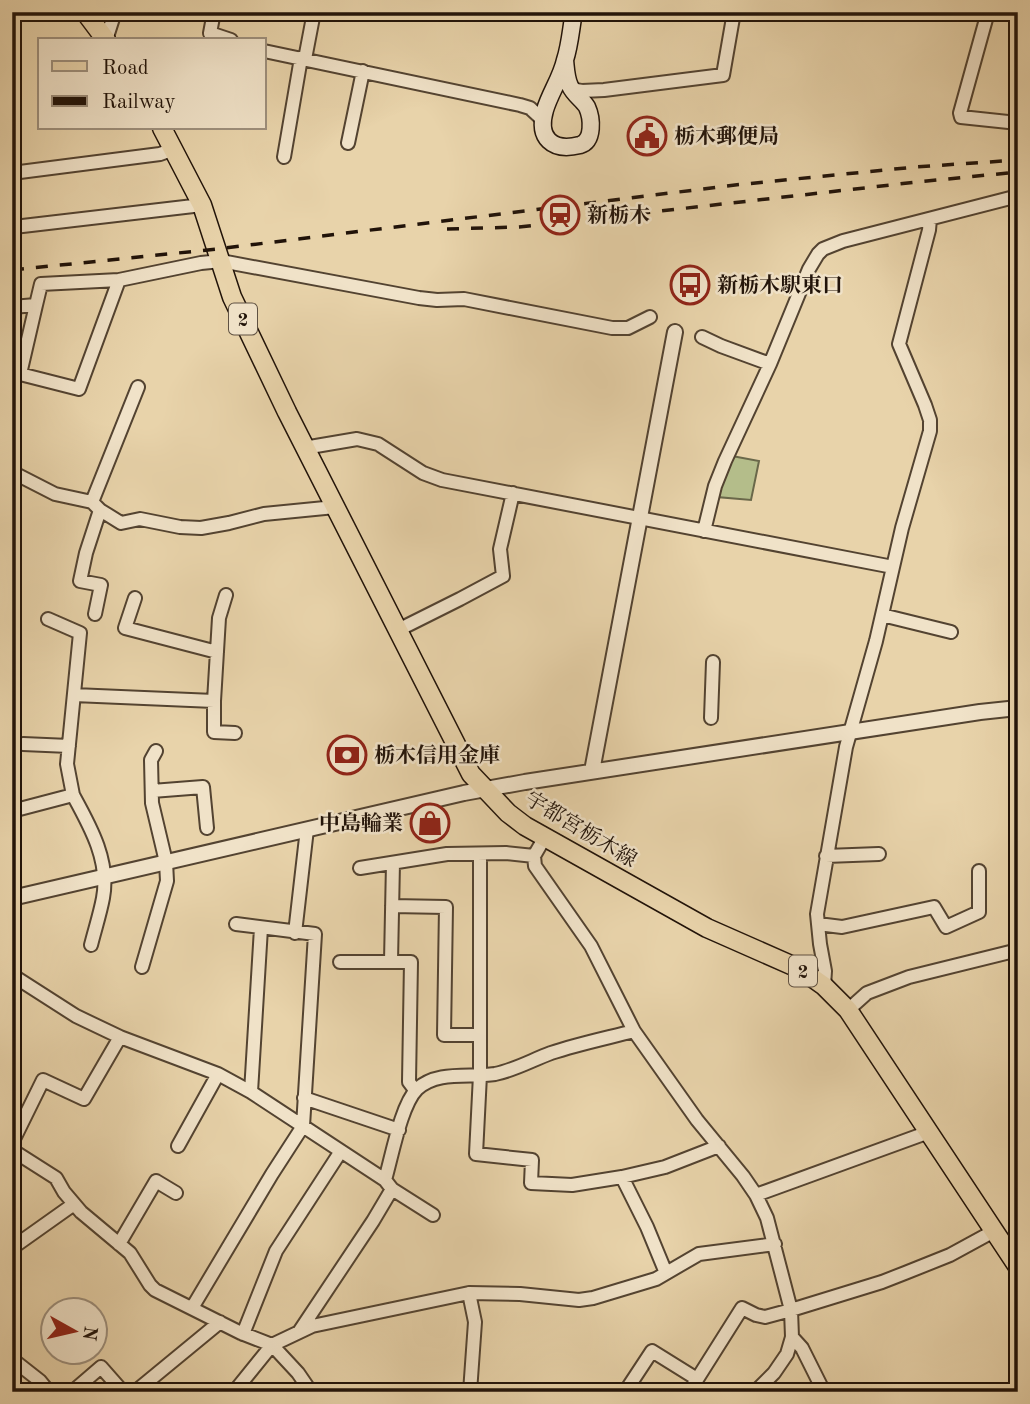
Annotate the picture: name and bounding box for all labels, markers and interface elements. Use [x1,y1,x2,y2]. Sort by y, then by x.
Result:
legend [38,38,266,130]
text: Road [102,58,149,79]
text: Railway [102,92,176,113]
public building icon: 栃木郵便局 [626,115,668,157]
place label: 栃木郵便局 [674,125,779,148]
station icon: 新栃木 [539,194,581,236]
place label: 新栃木 [587,204,650,227]
bus stop icon: 新栃木駅東口 [669,264,711,306]
place label: 新栃木駅東口 [717,274,843,297]
road number: 2 [229,304,257,334]
bank icon: 栃木信用金庫 [326,734,368,776]
place label: 栃木信用金庫 [374,743,500,767]
street label: 宇都宮栃木線 [521,787,641,872]
shop icon: 中島輪業 [409,802,451,844]
place label: 中島輪業 [319,812,403,835]
road number: 2 [789,956,817,987]
north arrow [38,1296,108,1366]
text: N [78,1325,99,1342]

